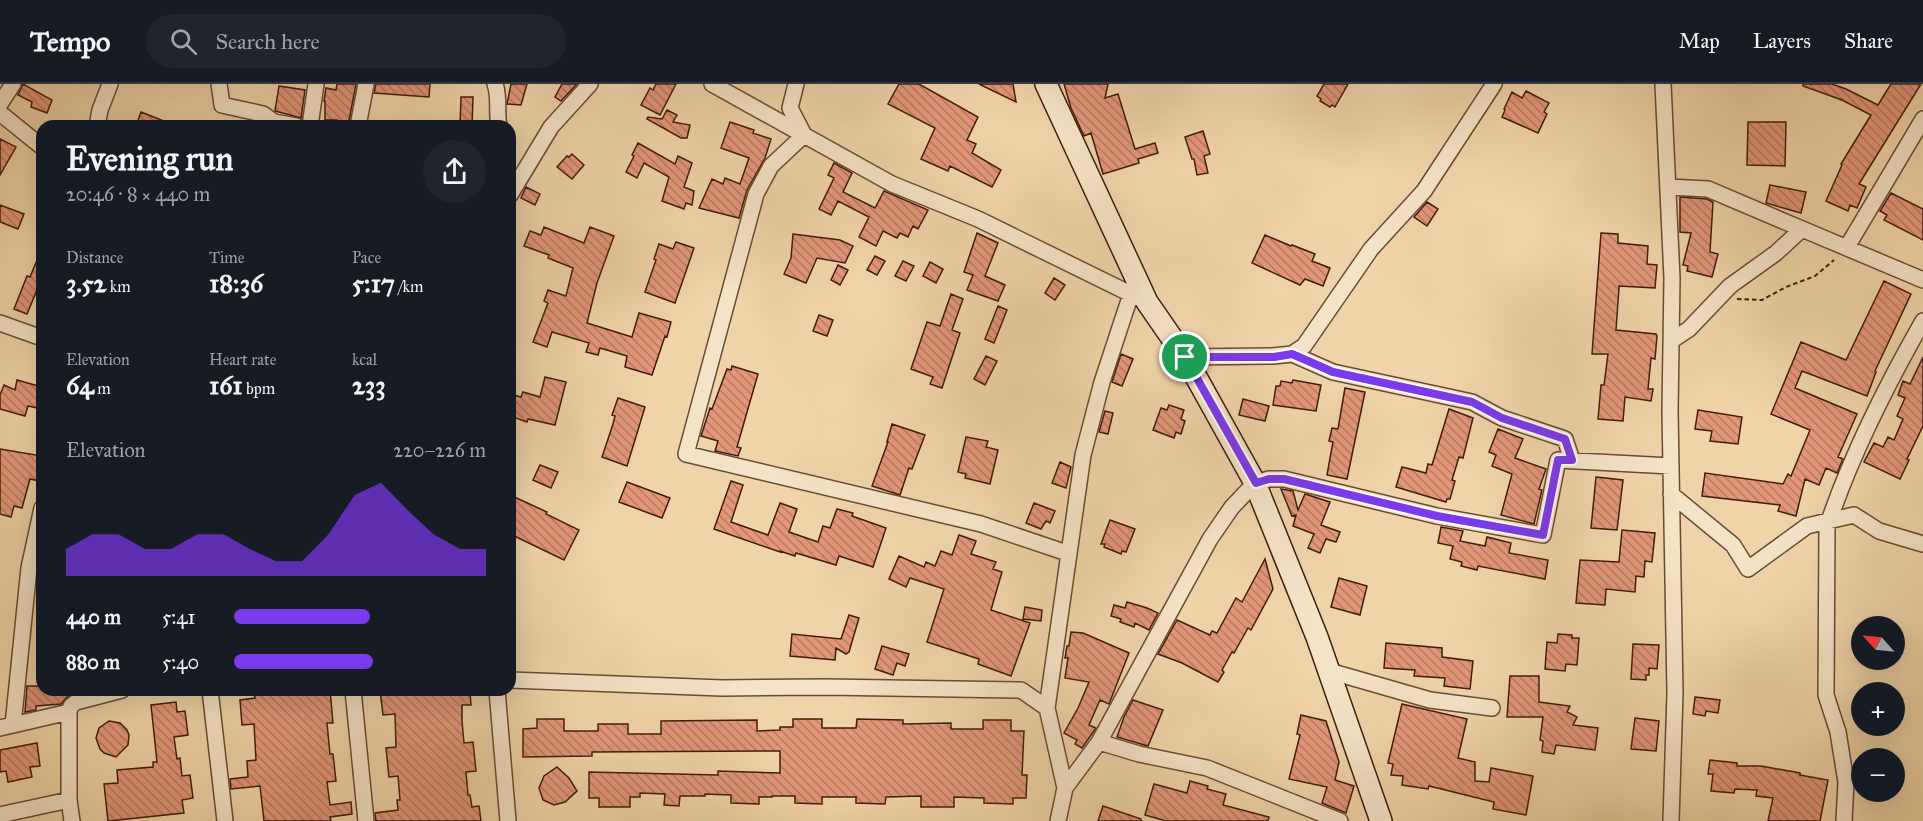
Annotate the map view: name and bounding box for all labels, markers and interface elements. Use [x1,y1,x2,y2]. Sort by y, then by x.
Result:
search box [146,14,566,68]
text: Tempo [30,24,110,59]
icon: search [167,25,200,58]
text: Search here [215,28,320,55]
text: Map [1679,28,1720,54]
text: Layers [1753,28,1811,54]
text: Share [1844,28,1893,54]
text: Evening run [66,139,233,179]
button: share [423,140,486,203]
text: 20:46 · 8 × 440 m [66,182,210,206]
text: Distance [66,248,123,267]
text: Time [209,248,244,267]
text: Pace [352,248,381,267]
text: 3.52 [66,267,106,299]
text: 18:36 [209,267,263,299]
text: 5:17 [352,267,395,299]
text: km [106,277,131,296]
text: /km [395,277,423,296]
pin [1159,331,1210,382]
icon: arrive [1168,340,1201,373]
text: Elevation [66,350,130,369]
text: Heart rate [209,350,276,369]
text: kcal [352,350,377,369]
text: 64 [66,369,94,401]
text: 161 [209,369,243,401]
text: 233 [352,369,386,401]
text: m [94,379,111,398]
text: bpm [243,379,275,398]
text: Elevation [66,438,145,462]
text: 220–226 m [393,438,486,462]
text: 440 m [66,605,121,629]
text: 5:41 [162,605,195,629]
north arrow [1851,616,1905,670]
map controls [1851,616,1905,802]
text: 880 m [66,650,120,674]
text: 5:40 [162,650,199,674]
button: + [1851,682,1905,736]
button: − [1851,748,1905,802]

